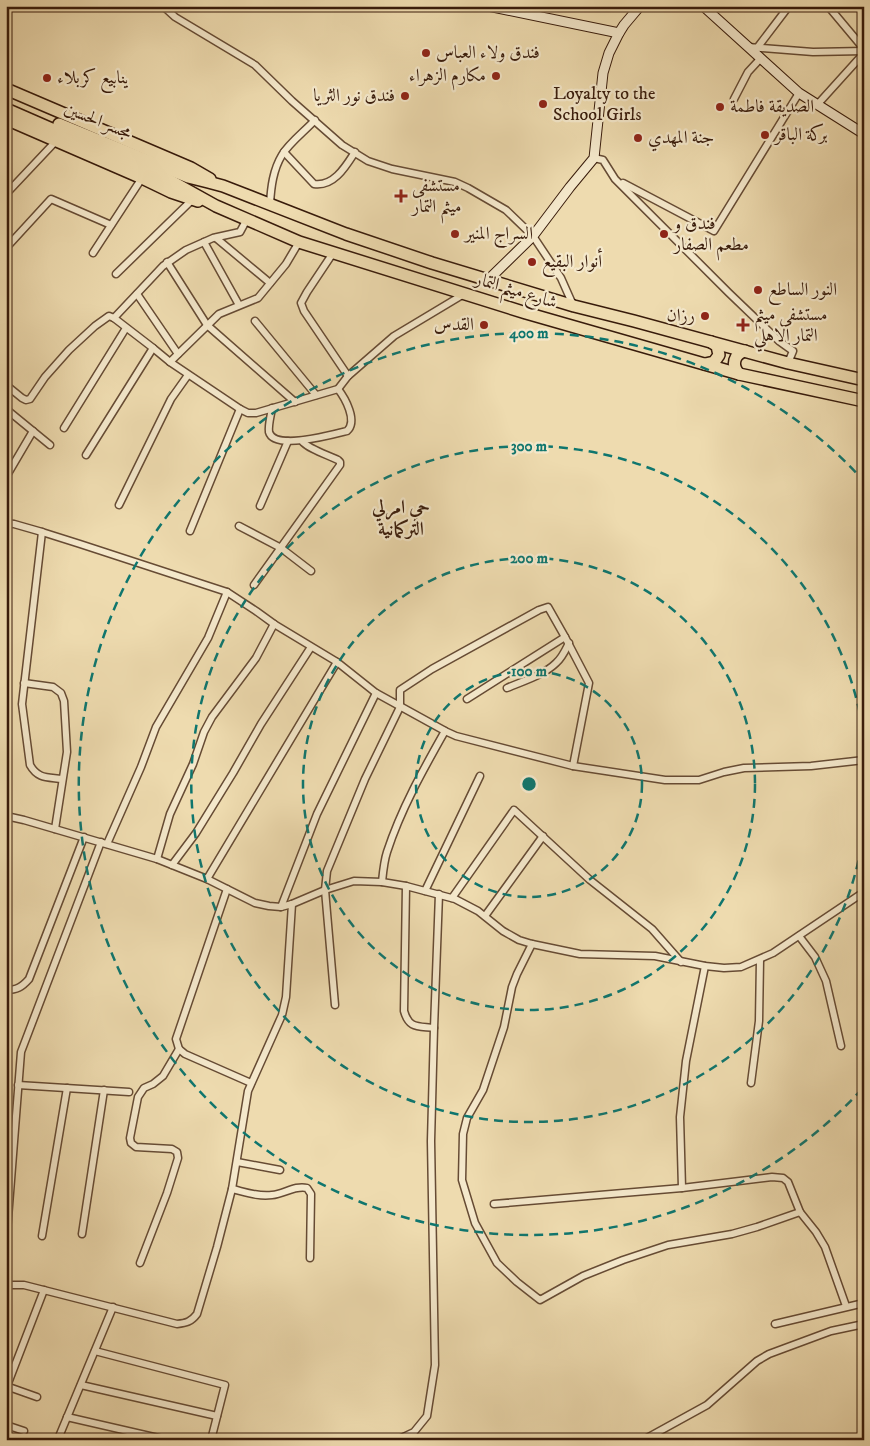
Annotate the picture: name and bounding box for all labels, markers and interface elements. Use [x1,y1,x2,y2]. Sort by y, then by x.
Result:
place label: فندق ولاء العباس [436,42,540,64]
marker: فندق ولاء العباس [420,47,432,59]
place label: مكارم الزهراء [409,65,486,91]
place label: ينابيع كربلاء [57,67,129,93]
marker: مكارم الزهراء [490,70,502,82]
marker: ينابيع كربلاء [41,72,53,84]
place label: Loyalty to the School Girls [553,83,655,126]
place label: فندق نور الثريا [313,85,395,107]
marker: فندق نور الثريا [399,90,411,102]
place label: الصديقة فاطمة [730,96,814,118]
street label: مجسر الحسين [61,98,135,144]
marker: Loyalty to the School Girls [537,98,549,110]
marker: الصديقة فاطمة [714,101,726,113]
place label: بركة الباقر [773,123,827,146]
place label: جنة المهدي [648,127,714,152]
marker: بركة الباقر [759,129,771,141]
marker: جنة المهدي [632,132,644,144]
place label: مستشفى ميثم التمار [410,175,462,224]
marker: مستشفى ميثم التمار [394,189,408,203]
place label: فندق و مطعم الصفار [672,213,749,261]
place label: السراج المنير [463,223,533,249]
marker: السراج المنير [449,228,461,240]
marker: فندق و مطعم الصفار [658,228,670,240]
place label: أنوار البقيع [542,248,603,277]
marker: أنوار البقيع [526,256,538,268]
street label: شارع ميثم التمار [469,268,560,320]
place label: النور الساطع [768,279,837,305]
marker: النور الساطع [752,284,764,296]
place label: مستشفى ميثم التمار الاهلي [754,304,827,352]
place label: رزان [666,305,695,327]
marker: رزان [699,310,711,322]
place label: القدس [434,314,474,336]
marker: مستشفى ميثم التمار الاهلي [736,318,750,332]
marker: القدس [478,319,490,331]
text: 400 m [508,324,549,343]
text: 300 m [511,437,548,456]
district label: حي امرلي التركمانية [371,496,430,541]
text: 200 m [510,549,549,568]
text: 100 m [511,662,548,681]
centre of rings [520,775,538,793]

